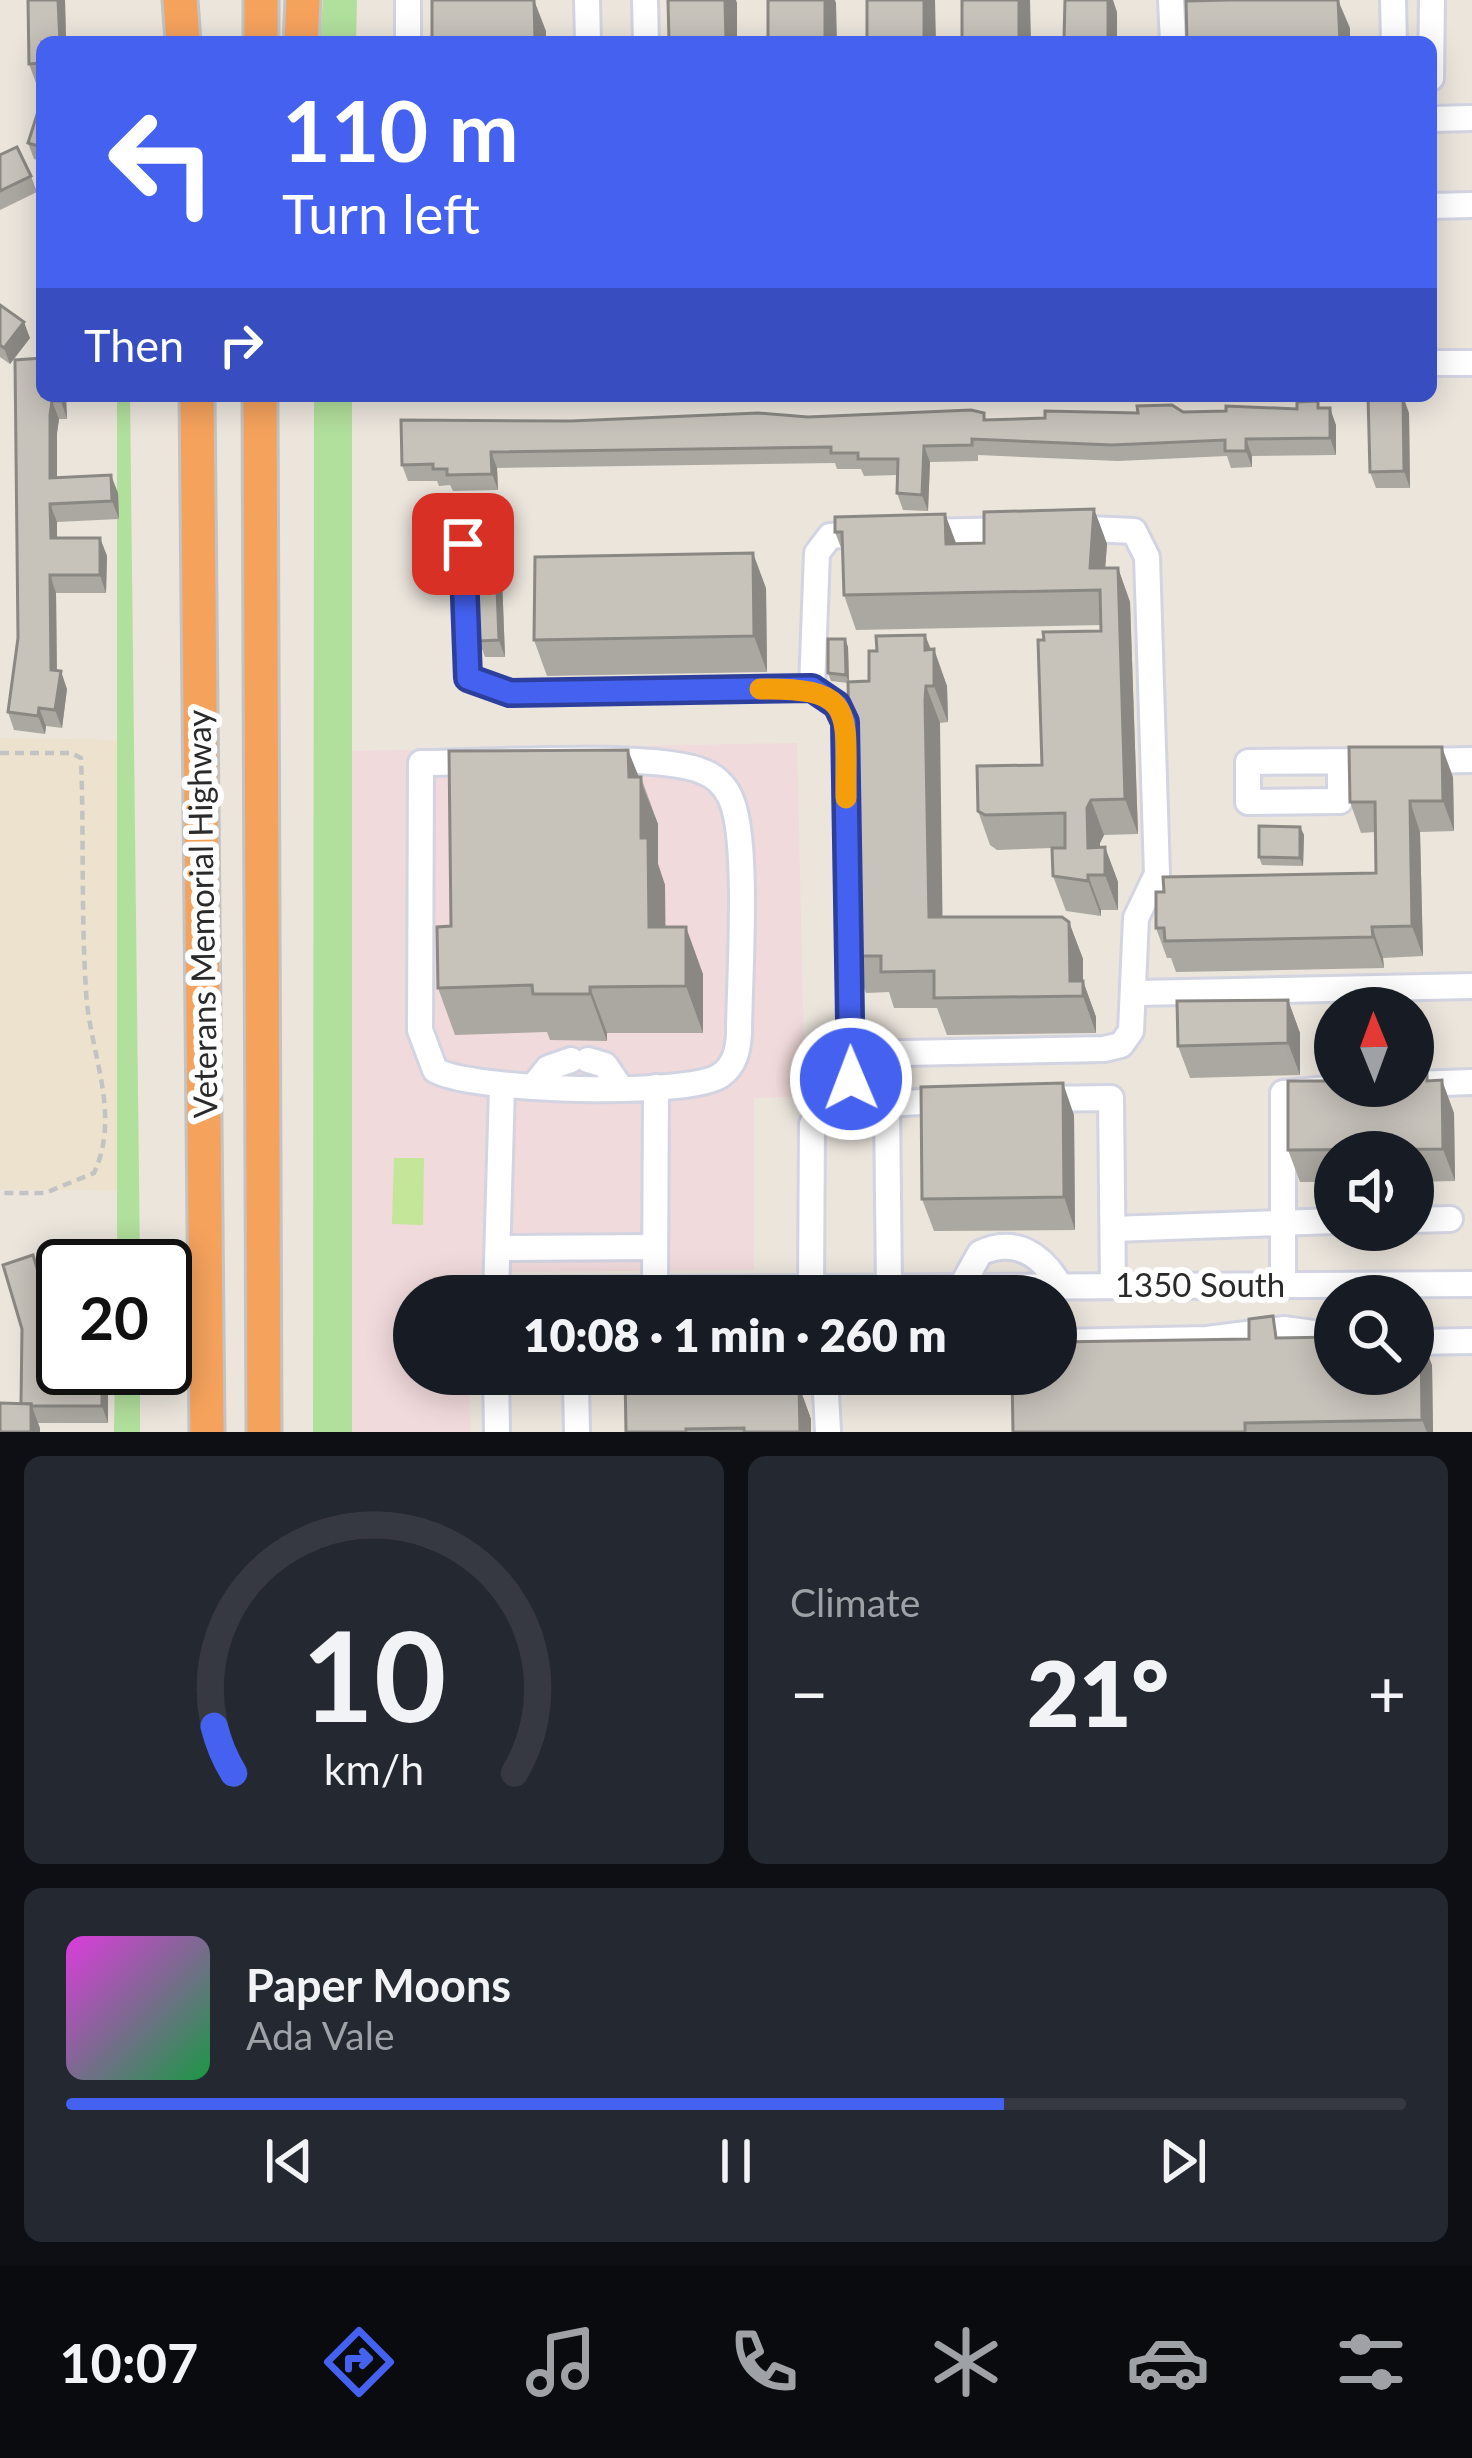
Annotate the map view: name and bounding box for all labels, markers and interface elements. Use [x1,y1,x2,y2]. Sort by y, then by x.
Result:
text: 110 m [282,79,519,180]
icon: left [84,84,240,240]
text: Turn left [282,181,480,246]
icon: right [208,312,274,378]
text: Then [84,318,184,372]
pin [412,493,514,595]
icon: arrive [430,511,496,577]
street label: Veterans Memorial Highway [177,709,225,1119]
north arrow [1314,987,1434,1107]
map controls [1314,987,1434,1395]
position arrow [788,1016,914,1142]
button: sound [1314,1131,1434,1251]
speed limit sign: 20 [36,1239,192,1395]
street label: 1350 South [1115,1264,1285,1304]
button: search [1314,1275,1434,1395]
text: 10:08 · 1 min · 260 m [523,1308,947,1362]
text: Climate [790,1579,920,1625]
text: 10 [302,1599,446,1749]
text: 21° [1027,1638,1169,1746]
text: − [790,1653,828,1732]
text: + [1368,1653,1406,1732]
text: km/h [324,1743,424,1794]
text: Paper Moons [246,1958,511,2012]
text: Ada Vale [246,2012,395,2058]
icon: previous [256,2128,322,2194]
icon: pause [703,2128,769,2194]
icon: next [1150,2128,1216,2194]
icon: directions [317,2320,401,2404]
icon: music [519,2320,603,2404]
icon: phone [722,2320,806,2404]
icon: climate [924,2320,1008,2404]
icon: car [1126,2320,1210,2404]
icon: filters [1329,2320,1413,2404]
text: 10:07 [59,2330,198,2395]

